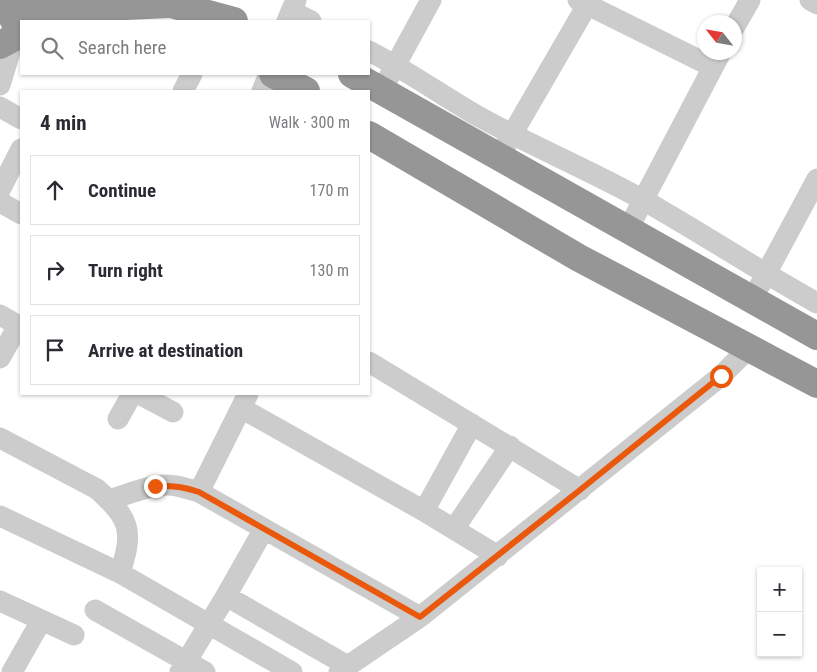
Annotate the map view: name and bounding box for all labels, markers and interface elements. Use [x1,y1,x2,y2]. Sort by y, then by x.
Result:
north arrow [697,15,742,60]
search box [20,20,370,75]
icon: search [38,34,66,62]
text: Search here [78,36,166,59]
text: 4 min [40,111,87,135]
text: Walk · 300 m [269,113,350,132]
icon: ahead [41,176,69,204]
text: Continue [88,179,156,202]
text: 170 m [310,181,349,200]
icon: right [41,256,69,284]
text: Turn right [88,259,163,282]
text: 130 m [310,261,349,280]
icon: arrive [41,336,69,364]
text: Arrive at destination [88,339,243,362]
route start [710,365,733,388]
route end [144,475,167,498]
map controls [757,567,802,657]
button: + [757,567,802,612]
button: − [757,612,802,657]

